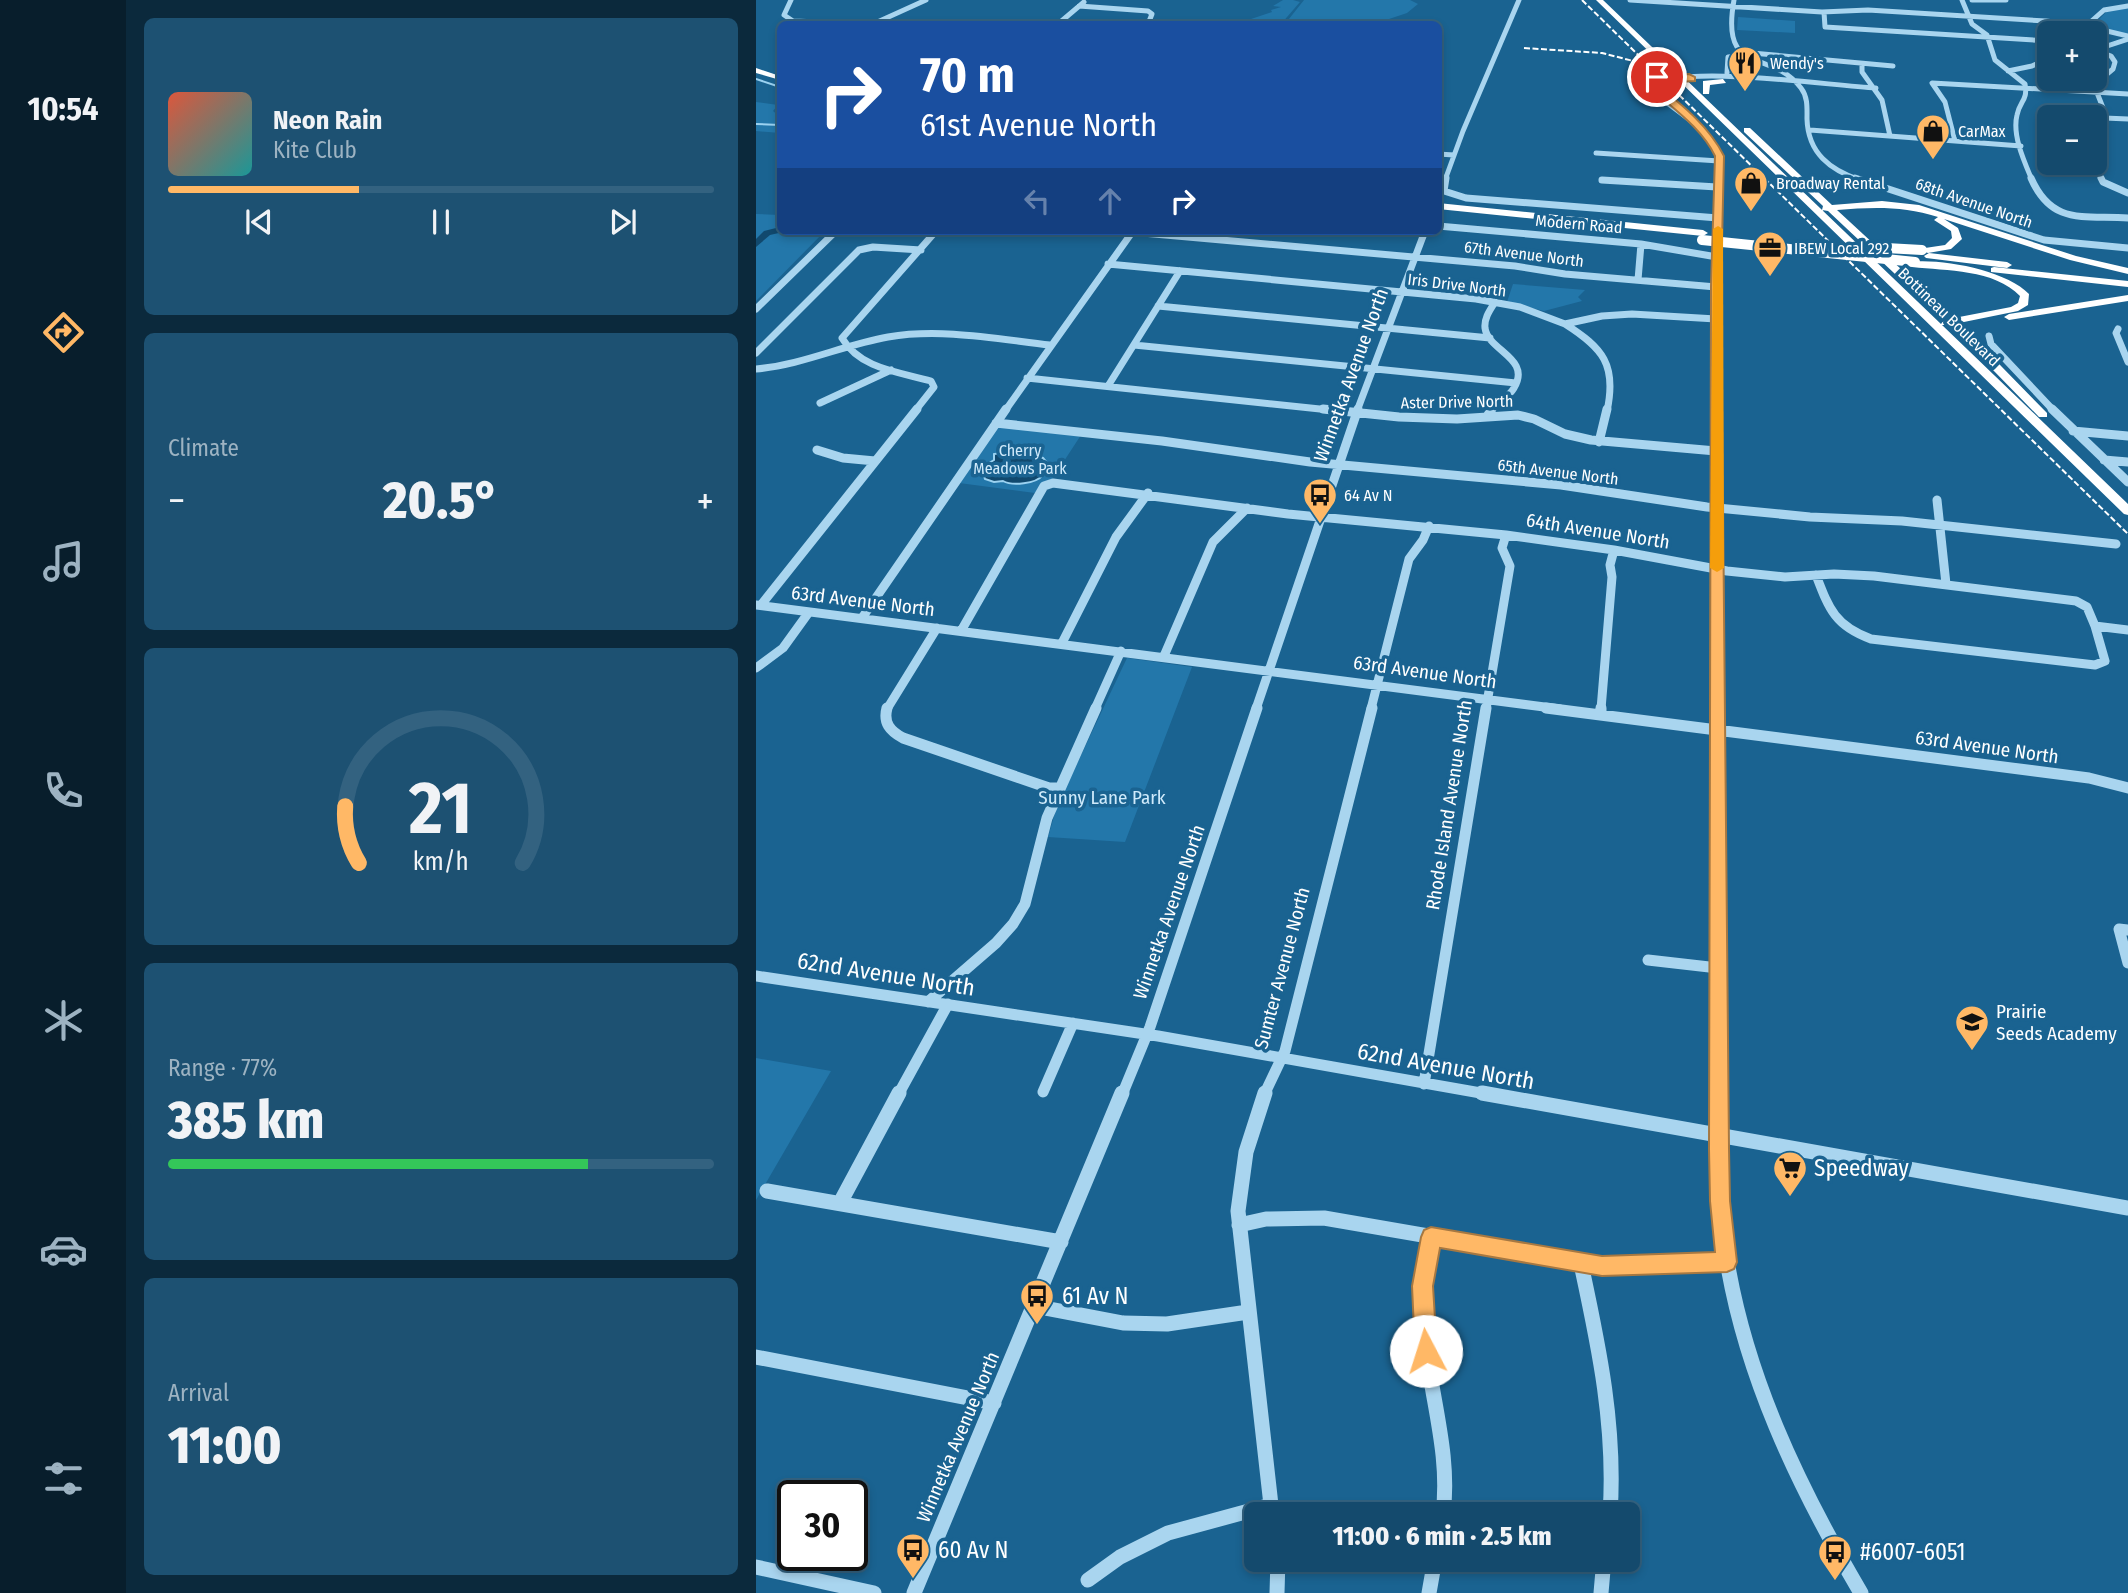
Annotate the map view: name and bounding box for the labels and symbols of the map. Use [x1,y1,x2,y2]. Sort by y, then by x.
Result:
restaurant icon: Wendy's [1726,44,1764,93]
pin [1627,47,1687,107]
place label: Wendy's [1770,54,1824,73]
shop icon: CarMax [1914,112,1952,161]
place label: CarMax [1958,122,2006,141]
shop icon: Broadway Rental [1732,164,1770,213]
place label: Broadway Rental [1776,174,1885,193]
street label: 68th Avenue North [1913,174,2035,232]
street label: Modern Road [1535,211,1623,237]
office icon: IBEW Local 292 [1751,229,1789,278]
street label: 67th Avenue North [1463,237,1585,271]
place label: IBEW Local 292 [1794,239,1889,258]
street label: Bottineau Boulevard [1894,264,2004,370]
street label: Iris Drive North [1407,270,1507,300]
street label: Winnetka Avenue North [1309,285,1393,465]
street label: Aster Drive North [1401,392,1513,412]
park label: Cherry Meadows Park [973,441,1067,478]
street label: 65th Avenue North [1496,455,1620,489]
bus stop icon: 64 Av N [1301,476,1339,525]
place label: 64 Av N [1344,486,1392,505]
street label: 64th Avenue North [1524,508,1672,554]
street label: 63rd Avenue North [790,581,936,621]
street label: 63rd Avenue North [1352,651,1498,693]
street label: Rhode Island Avenue North [1421,698,1477,912]
street label: 63rd Avenue North [1914,726,2060,768]
park label: Sunny Lane Park [1038,786,1166,809]
street label: Winnetka Avenue North [1128,822,1210,1002]
street label: Sumter Avenue North [1249,885,1315,1051]
street label: 62nd Avenue North [795,946,977,1002]
place label: Prairie Seeds Academy [1996,1000,2117,1045]
school or university icon: Prairie Seeds Academy [1953,1003,1991,1052]
street label: 62nd Avenue North [1355,1037,1537,1095]
supermarket icon: Speedway [1771,1149,1809,1198]
place label: Speedway [1814,1154,1909,1182]
bus stop icon: 61 Av N [1018,1277,1056,1326]
place label: 61 Av N [1062,1282,1128,1310]
position arrow [1389,1314,1463,1388]
street label: Winnetka Avenue North [912,1348,1004,1526]
speed limit sign: 30 [777,1480,868,1571]
bus stop icon: 60 Av N [894,1531,932,1580]
bus stop icon: #6007-6051 [1816,1533,1854,1582]
place label: 60 Av N [938,1536,1009,1564]
place label: #6007-6051 [1860,1538,1965,1566]

